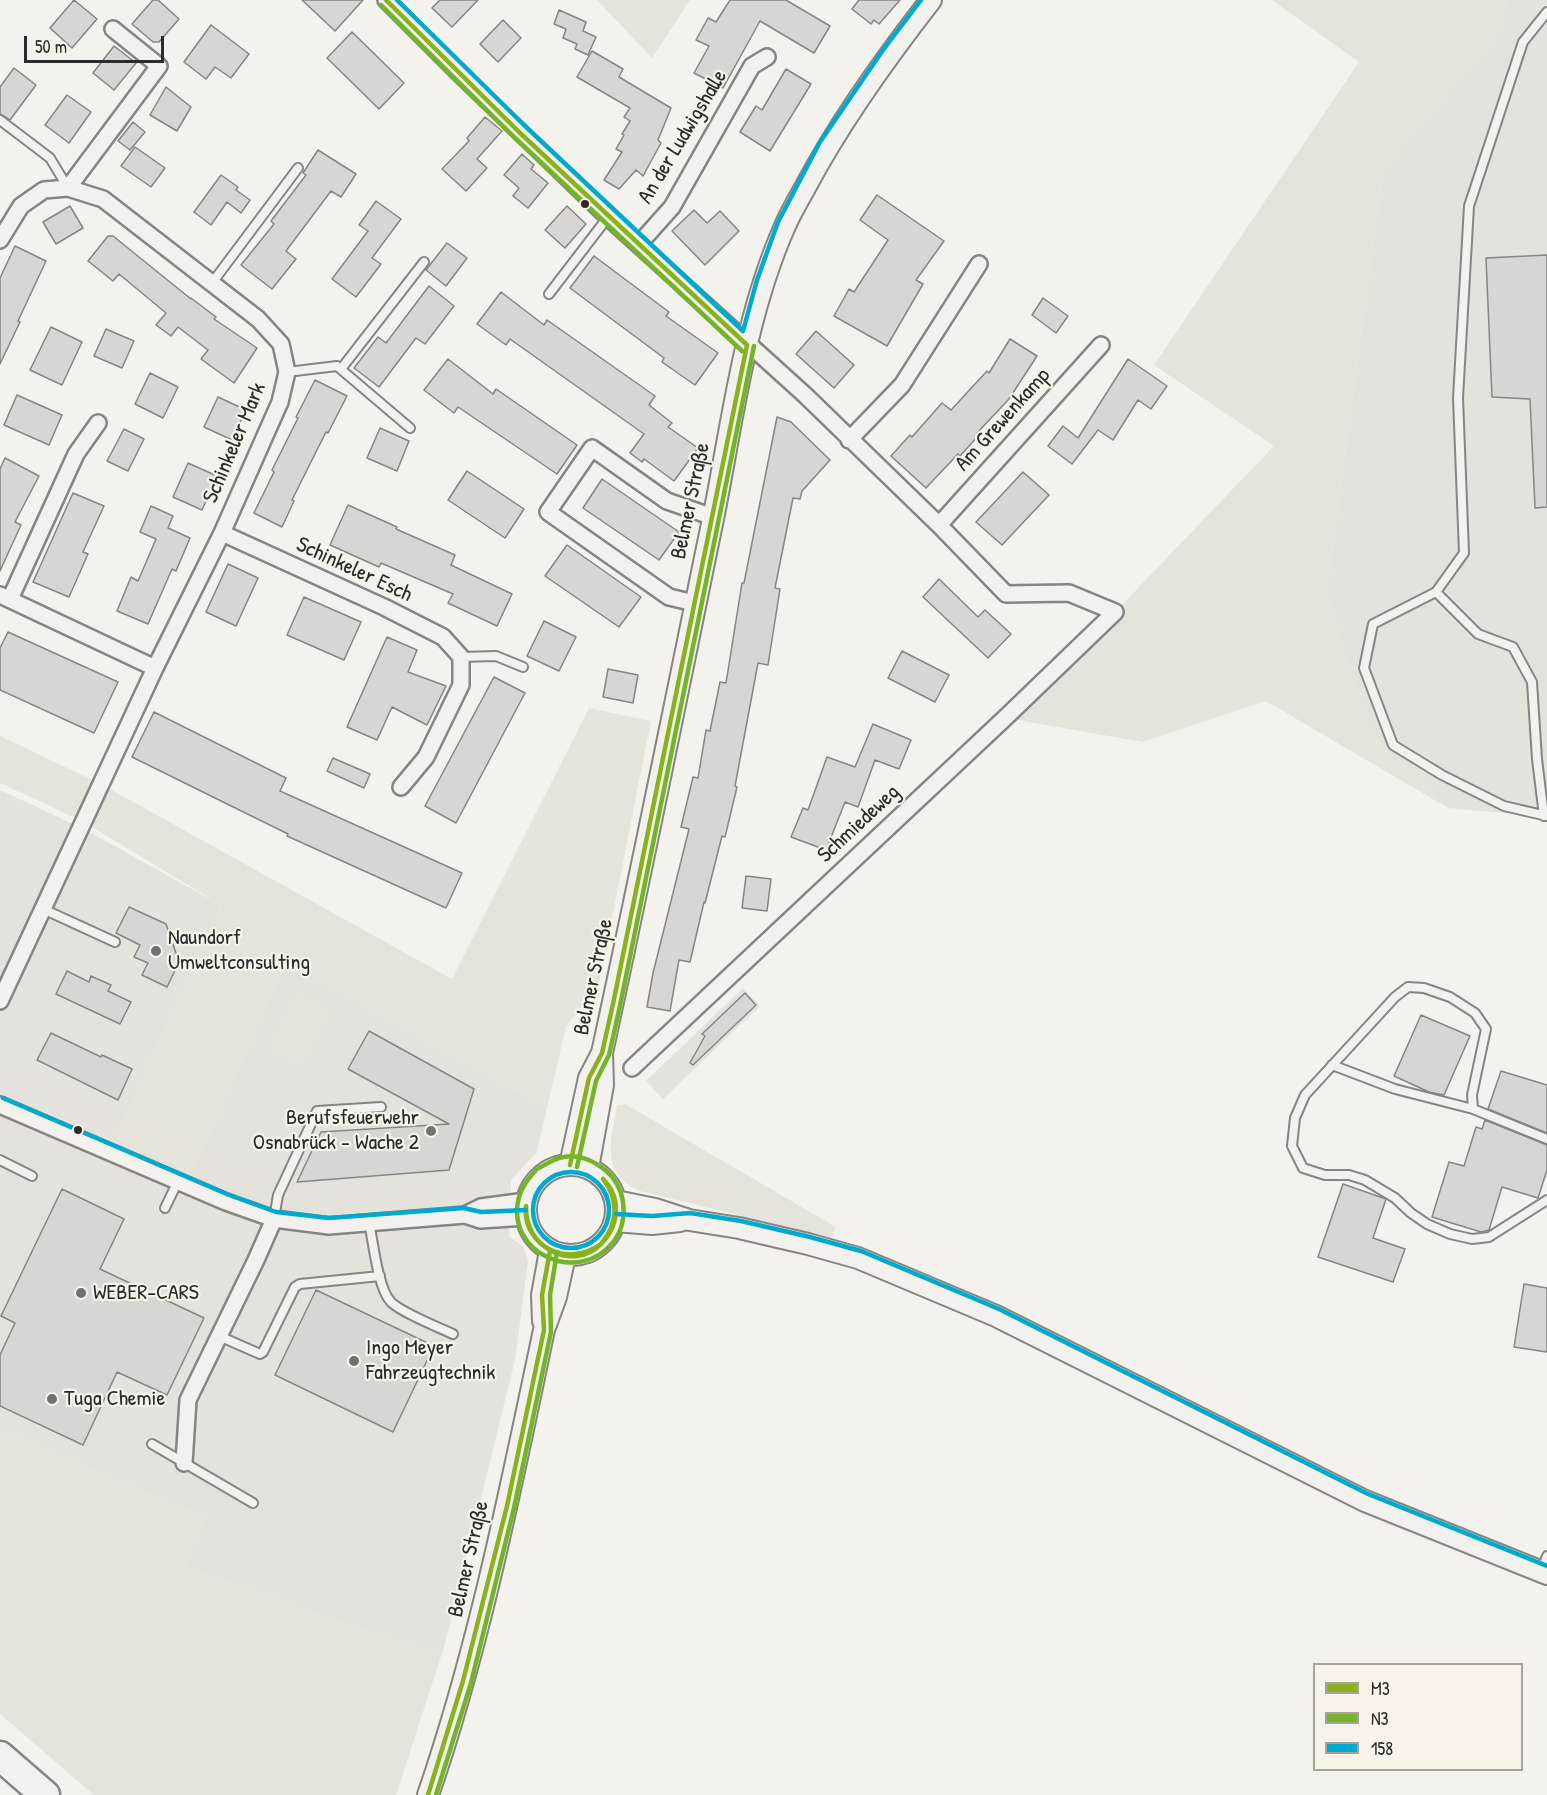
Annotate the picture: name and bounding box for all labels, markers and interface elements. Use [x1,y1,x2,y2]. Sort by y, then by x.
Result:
scale bar [27,24,166,62]
text: 50 m [35,34,67,59]
street label: An der Ludwigshalle [633,65,733,209]
unlabelled marker [579,198,591,210]
street label: Am Grewenkamp [950,363,1056,477]
street label: Schinkeler Mark [198,379,272,507]
street label: Belmer Straße [666,440,716,562]
street label: Schinkeler Esch [292,532,416,608]
street label: Schmiedeweg [812,779,906,869]
street label: Belmer Straße [569,916,619,1038]
place label: Naundorf Umweltconsulting [168,925,310,976]
marker: Naundorf Umweltconsulting [149,944,163,958]
place label: Berufsfeuerwehr Osnabrück - Wache 2 [253,1105,419,1156]
unlabelled marker [72,1124,84,1136]
marker: Berufsfeuerwehr Osnabrück - Wache 2 [424,1124,438,1138]
place label: WEBER-CARS [93,1280,199,1306]
marker: WEBER-CARS [74,1286,88,1300]
place label: Ingo Meyer Fahrzeugtechnik [366,1335,495,1386]
marker: Ingo Meyer Fahrzeugtechnik [347,1354,361,1368]
place label: Tuga Chemie [64,1386,165,1412]
marker: Tuga Chemie [45,1392,59,1406]
street label: Belmer Straße [443,1498,495,1620]
legend [1313,1663,1523,1771]
text: M3 [1371,1676,1390,1701]
text: N3 [1371,1706,1389,1731]
text: 158 [1371,1736,1393,1761]

